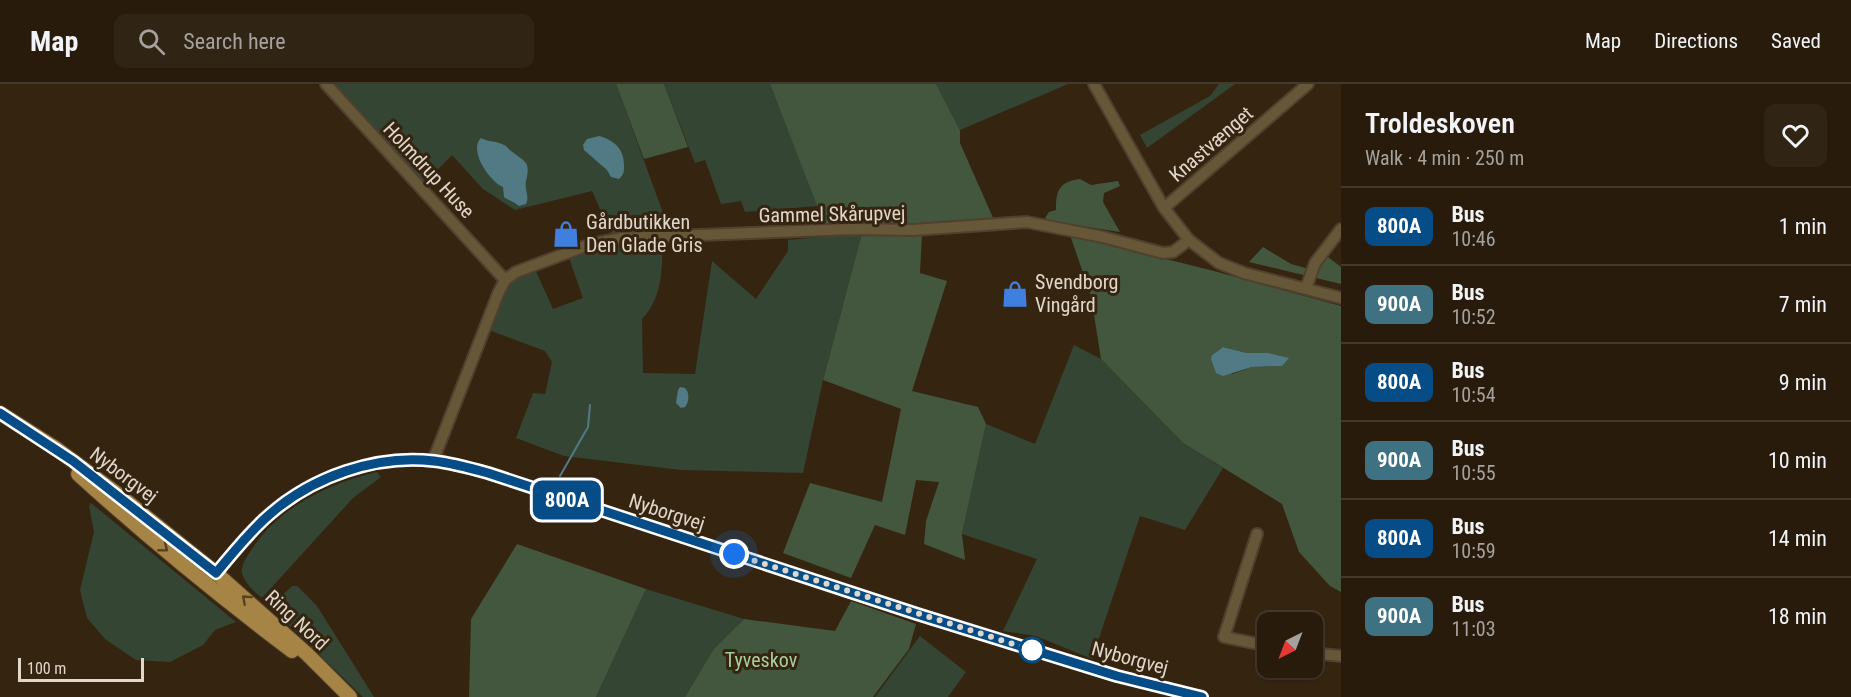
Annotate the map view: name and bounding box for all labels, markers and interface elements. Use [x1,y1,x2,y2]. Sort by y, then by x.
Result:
search box [114,14,534,68]
text: Map [30,25,78,58]
icon: search [135,25,168,58]
text: Search here [183,29,286,54]
text: Map [1585,29,1621,53]
text: Directions [1654,29,1738,53]
text: Saved [1771,29,1821,53]
street label: Knastvænget [1164,101,1258,187]
button: heart [1764,104,1827,167]
text: Troldeskoven [1365,107,1515,140]
street label: Holmdrup Huse [378,117,480,223]
text: Walk · 4 min · 250 m [1365,146,1524,170]
street label: Gammel Skårupvej [758,201,906,227]
text: Bus [1451,202,1485,227]
place label: Gårdbutikken Den Glade Gris [586,210,703,257]
text: 800A [1377,214,1421,238]
text: 1 min [1779,214,1827,239]
shop icon: Gårdbutikken Den Glade Gris [551,219,581,249]
text: 10:46 [1451,227,1496,251]
place label: Svendborg Vingård [1035,270,1118,317]
shop icon: Svendborg Vingård [1000,279,1030,309]
text: Bus [1451,280,1485,305]
text: 900A [1377,292,1421,316]
text: 7 min [1779,292,1827,317]
text: 10:52 [1451,305,1496,329]
text: Bus [1451,358,1485,383]
text: 800A [1377,370,1421,394]
text: 9 min [1779,370,1827,395]
text: 10:54 [1451,383,1496,407]
text: Bus [1451,436,1485,461]
street label: Nyborgvej [85,442,163,508]
text: 900A [1377,448,1421,472]
text: 10 min [1768,448,1827,473]
text: 10:55 [1451,461,1496,485]
line badge: 800A [525,480,609,520]
text: 800A [545,488,589,512]
street label: Nyborgvej [626,488,708,536]
text: Bus [1451,514,1485,539]
text: 800A [1377,526,1421,550]
text: 14 min [1768,526,1827,551]
your location [719,539,749,569]
text: 10:59 [1451,539,1496,563]
one-way arrow [157,541,168,552]
street label: Ring Nord [260,585,334,655]
text: Bus [1451,592,1485,617]
one-way arrow [242,595,253,606]
text: 900A [1377,604,1421,628]
text: 18 min [1768,604,1827,629]
north arrow [1257,612,1323,678]
map controls [1257,612,1323,678]
text: 11:03 [1451,617,1496,641]
street label: Nyborgvej [1089,636,1171,680]
unlabelled marker [1019,637,1045,663]
park label: Tyveskov [725,648,798,672]
scale bar [18,655,144,682]
text: 100 m [27,659,66,678]

